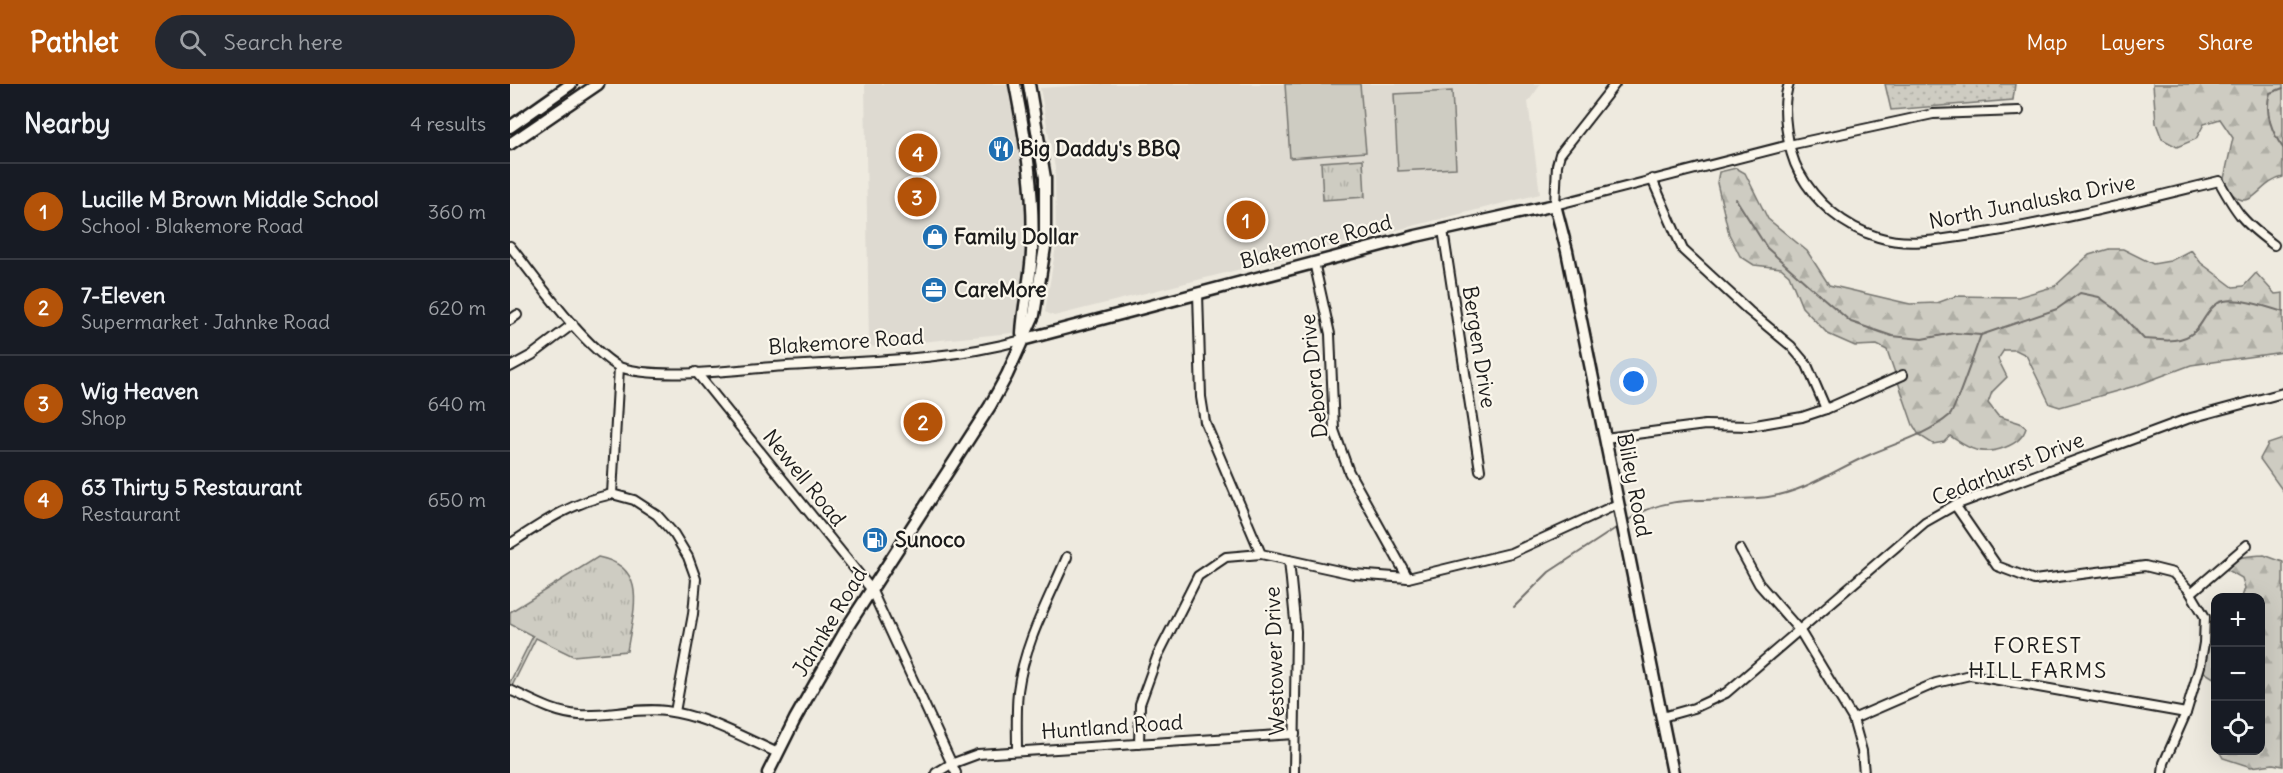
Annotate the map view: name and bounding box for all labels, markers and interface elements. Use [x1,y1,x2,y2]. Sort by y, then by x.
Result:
search box [155,15,575,69]
text: Pathlet [30,24,119,60]
icon: search [176,26,209,59]
text: Search here [224,28,343,56]
text: Map [2027,29,2067,56]
text: Layers [2100,29,2165,56]
text: Share [2198,29,2253,56]
text: Nearby [24,107,110,140]
text: 4 results [410,111,486,136]
pin: 4 [898,130,938,176]
restaurant icon: Big Daddy's BBQ [986,134,1016,164]
place label: Big Daddy's BBQ [1020,135,1181,162]
street label: North Junaluska Drive [1926,168,2137,235]
pin: 3 [898,174,936,220]
text: Lucille M Brown Middle School [81,185,379,213]
pin: 1 [1226,198,1266,242]
text: 1 [40,199,47,224]
text: 360 m [428,199,486,224]
street label: Blakemore Road [1237,208,1395,275]
text: School · Blakemore Road [81,213,303,238]
shop icon: Family Dollar [920,222,950,252]
place label: Family Dollar [954,223,1079,250]
office icon: CareMore [919,275,949,305]
place label: CareMore [954,276,1047,303]
text: 7-Eleven [81,281,165,309]
street label: Bergen Drive [1457,284,1502,410]
text: 2 [38,295,49,320]
text: 620 m [428,295,486,320]
text: Supermarket · Jahnke Road [81,309,330,334]
street label: Debora Drive [1294,313,1333,439]
street label: Blakemore Road [767,323,925,360]
your location [1619,367,1648,396]
text: Wig Heaven [81,377,199,405]
text: 3 [38,391,49,416]
text: 640 m [427,391,486,416]
pin: 2 [904,400,942,444]
text: Shop [81,405,126,430]
street label: Newell Road [757,424,852,532]
street label: Cedarhurst Drive [1928,426,2088,511]
street label: Bliley Road [1611,431,1658,539]
text: 63 Thirty 5 Restaurant [81,473,302,501]
text: 4 [38,487,49,512]
text: 650 m [428,487,486,512]
text: Restaurant [81,501,180,526]
fuel station icon: Sunoco [860,525,890,555]
place label: Sunoco [895,526,965,553]
street label: Jahnke Road [786,562,873,681]
street label: Westower Drive [1258,586,1291,736]
map controls [2211,593,2265,755]
button: + [2211,593,2265,647]
district label: FOREST HILL FARMS [1968,631,2108,684]
button: − [2211,647,2265,701]
button: locate [2211,701,2265,755]
street label: Huntland Road [1040,708,1184,745]

